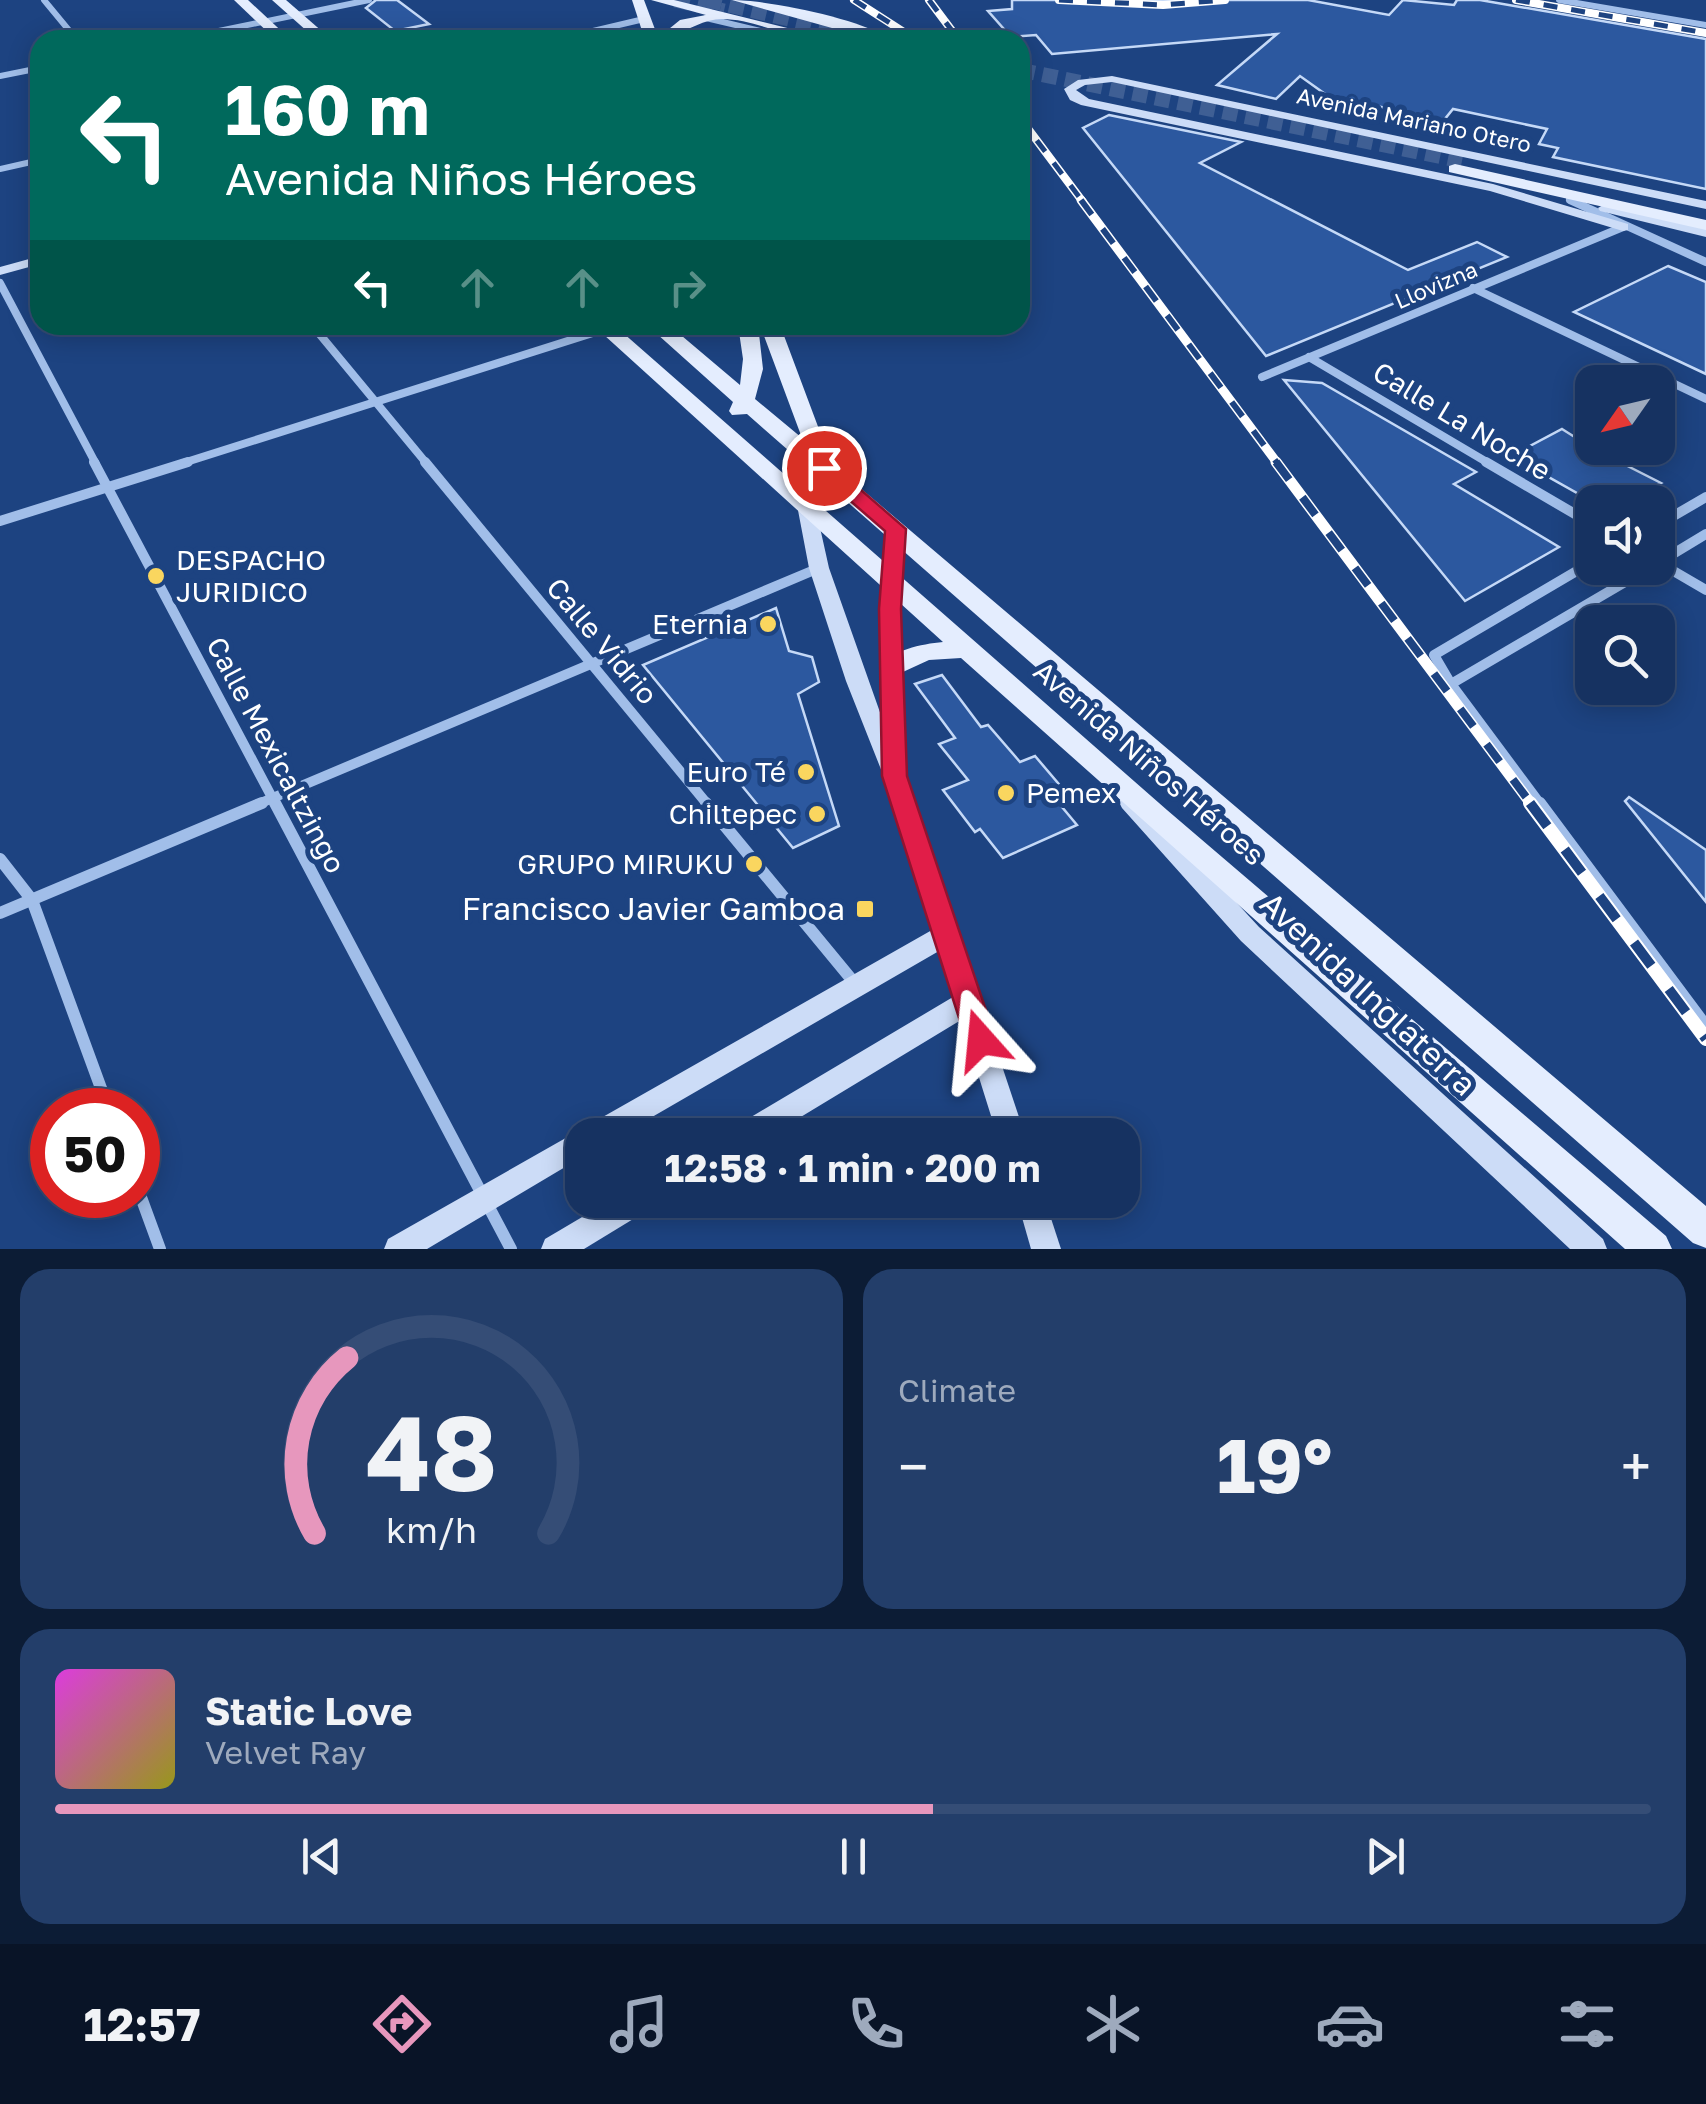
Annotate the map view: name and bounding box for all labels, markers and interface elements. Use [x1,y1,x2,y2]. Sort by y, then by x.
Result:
text: 160 m [225,66,430,150]
icon: left [60,70,190,200]
street label: Avenida Mariano Otero [1294,81,1534,158]
text: Avenida Niños Héroes [225,151,697,205]
street label: Llovizna [1390,255,1481,314]
icon: left [345,260,400,315]
icon: ahead [450,260,505,315]
icon: ahead [555,260,610,315]
icon: right [660,260,715,315]
street label: Calle La Noche [1367,355,1557,487]
north arrow [1575,365,1675,465]
map controls [1575,365,1675,705]
pin [782,426,867,511]
icon: arrive [797,441,852,496]
button: sound [1575,485,1675,585]
place label: DESPACHO JURIDICO [176,543,326,608]
marker: DESPACHO JURIDICO [145,565,167,587]
street label: Calle Vidrio [540,571,665,710]
button: search [1575,605,1675,705]
place label: Eternia [652,607,748,640]
marker: Eternia [757,613,779,635]
street label: Calle Mexicaltzingo [200,631,353,878]
street label: Avenida Niños Héroes [1028,654,1271,871]
place label: Euro Té [686,755,786,788]
marker: Euro Té [795,761,817,783]
place label: Pemex [1026,776,1116,809]
marker: Pemex [995,782,1017,804]
place label: Chiltepec [669,797,797,830]
marker: Chiltepec [806,803,828,825]
place label: GRUPO MIRUKU [517,847,734,880]
marker: GRUPO MIRUKU [743,853,765,875]
street label: Avenida Inglaterra [1253,884,1484,1103]
place label: Francisco Javier Gamboa [462,889,845,927]
marker: Francisco Javier Gamboa [854,898,876,920]
position arrow [929,988,1033,1092]
speed limit sign: 50 [30,1088,160,1218]
text: 12:58 · 1 min · 200 m [665,1145,1040,1190]
text: Climate [898,1371,1016,1409]
text: 48 [366,1389,497,1514]
text: 19° [1217,1419,1332,1510]
text: − [898,1433,928,1499]
text: + [1621,1433,1651,1499]
text: km/h [386,1508,477,1551]
text: Static Love [205,1688,412,1733]
text: Velvet Ray [205,1733,366,1771]
icon: previous [294,1829,349,1884]
icon: pause [826,1829,881,1884]
icon: next [1358,1829,1413,1884]
icon: directions [367,1989,437,2059]
icon: music [604,1989,674,2059]
icon: phone [841,1989,911,2059]
icon: climate [1078,1989,1148,2059]
icon: car [1315,1989,1385,2059]
icon: filters [1552,1989,1622,2059]
text: 12:57 [83,1997,201,2051]

